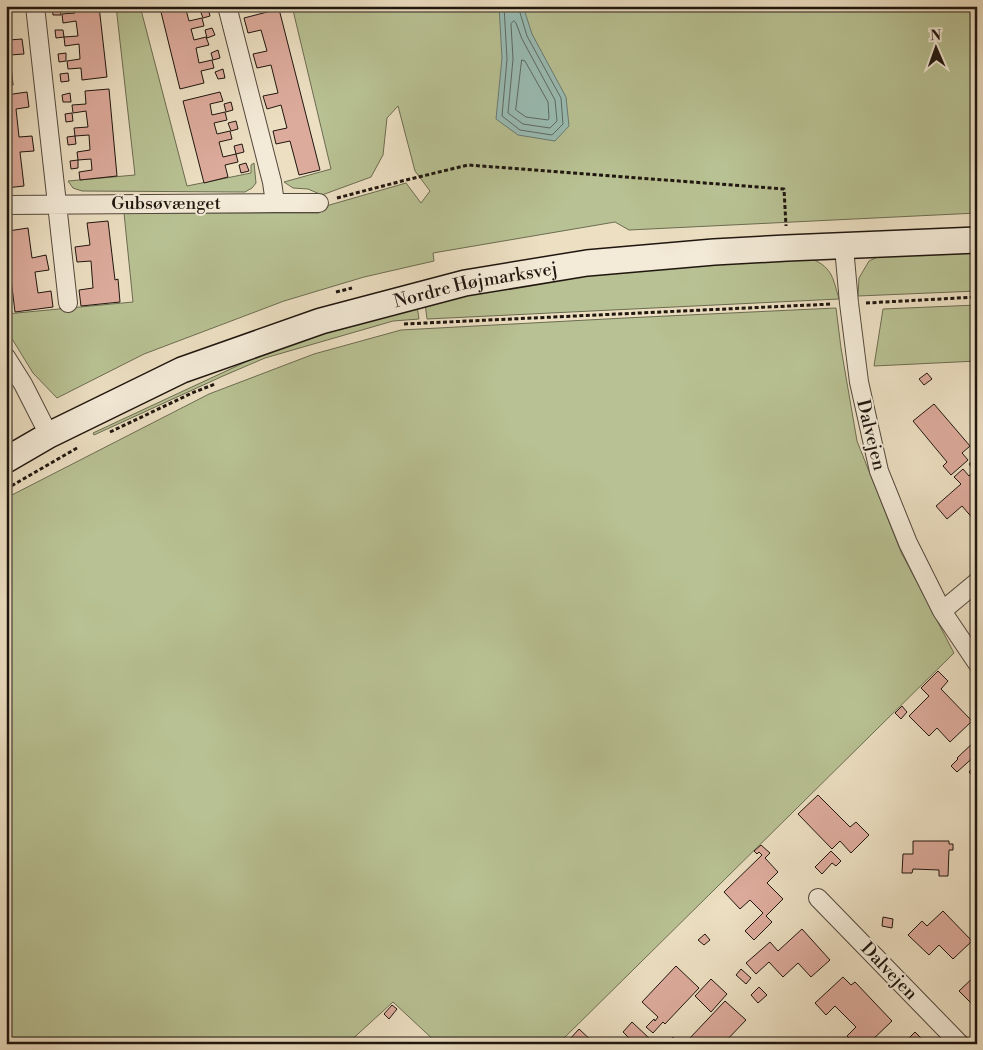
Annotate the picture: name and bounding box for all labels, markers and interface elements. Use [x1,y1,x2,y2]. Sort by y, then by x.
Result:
north arrow [910,22,960,72]
text: N [930,27,941,45]
street label: Gubsøvænget [111,192,221,215]
street label: Nordre Højmarksvej [391,257,559,313]
street label: Dalvejen [851,397,891,473]
street label: Dalvejen [856,937,922,1005]

